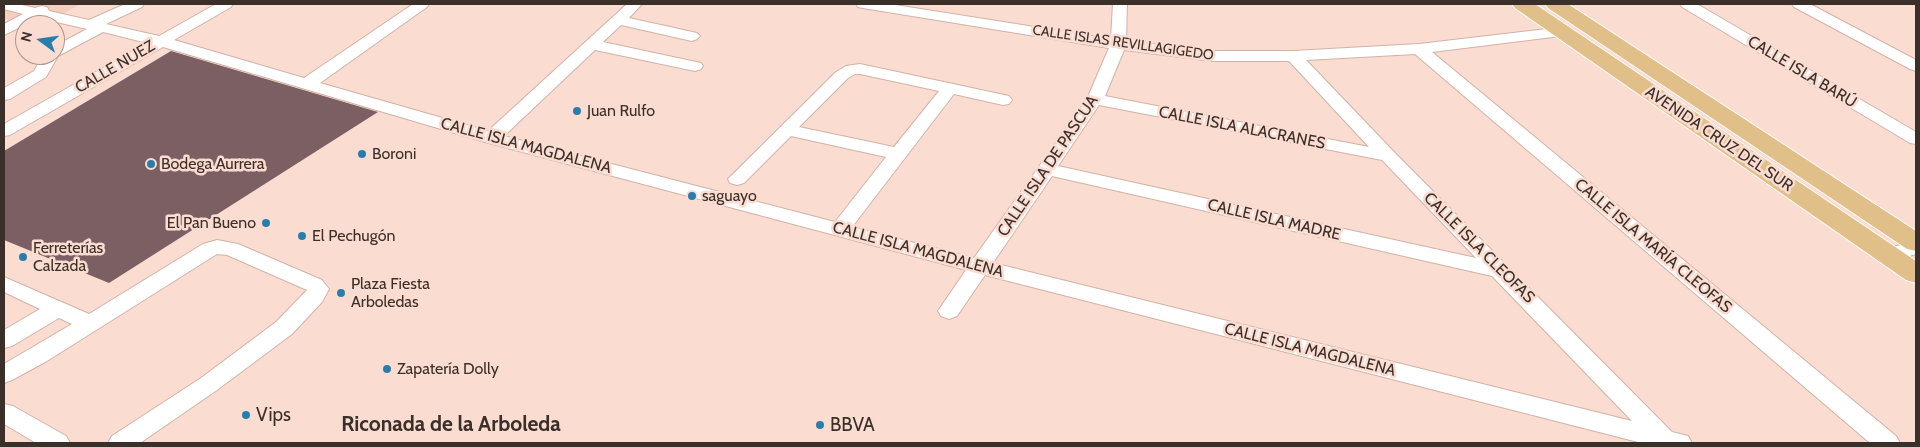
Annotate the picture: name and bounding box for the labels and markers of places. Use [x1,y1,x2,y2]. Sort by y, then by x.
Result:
place label: Juan Rulfo [587,101,655,121]
marker: Juan Rulfo [571,105,583,117]
place label: Boroni [372,144,416,164]
marker: Boroni [356,148,368,160]
place label: Bodega Aurrera [161,154,264,174]
marker: Bodega Aurrera [145,158,157,170]
place label: saguayo [702,186,757,206]
marker: saguayo [686,190,698,202]
place label: El Pan Bueno [167,213,256,233]
marker: El Pan Bueno [260,217,272,229]
place label: El Pechugón [312,226,395,246]
marker: El Pechugón [296,230,308,242]
place label: Ferreterías Calzada [33,238,103,276]
marker: Ferreterías Calzada [17,251,29,263]
place label: Plaza Fiesta Arboledas [351,274,430,312]
marker: Plaza Fiesta Arboledas [335,287,347,299]
place label: Zapatería Dolly [397,359,499,379]
marker: Zapatería Dolly [381,363,393,375]
place label: Vips [256,404,291,426]
marker: Vips [240,409,252,421]
place label: BBVA [830,414,875,436]
marker: BBVA [814,419,826,431]

